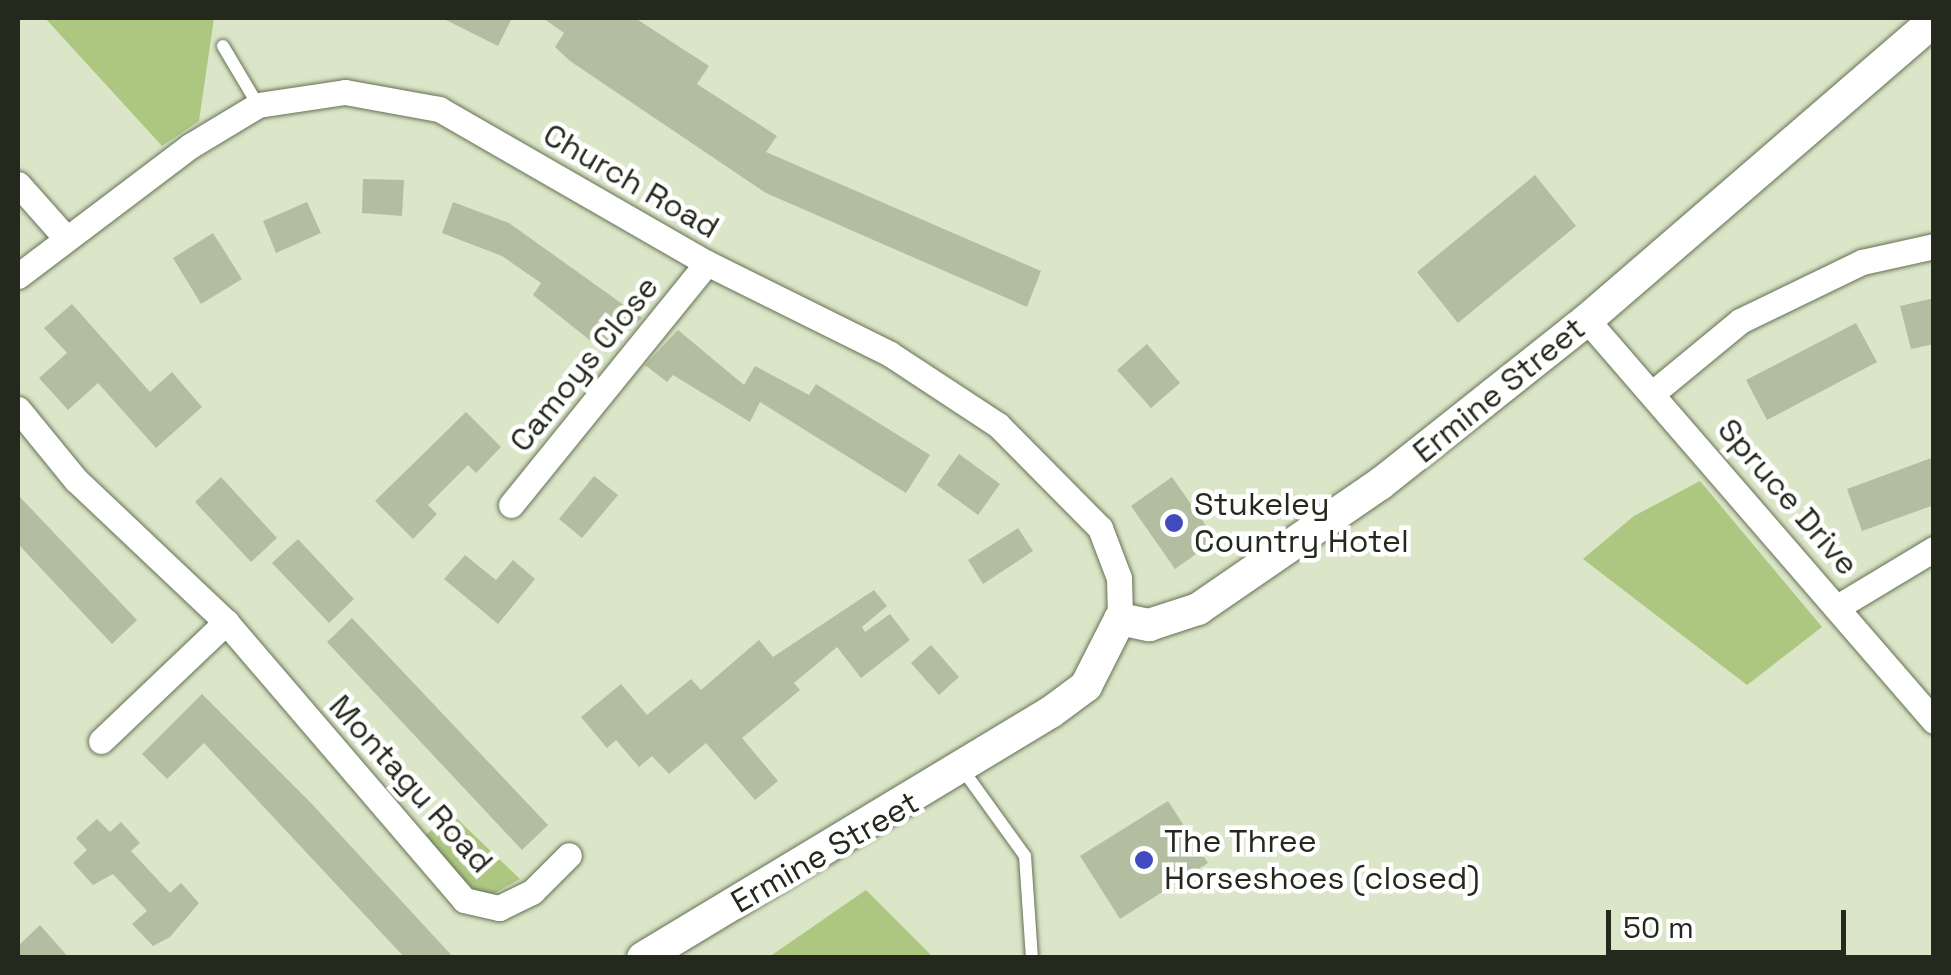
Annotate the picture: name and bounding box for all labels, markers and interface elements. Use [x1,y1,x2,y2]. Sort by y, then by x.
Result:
street label: Church Road [536,115,726,247]
street label: Camoys Close [501,268,667,460]
street label: Ermine Street [1405,309,1593,471]
street label: Spruce Drive [1710,411,1866,583]
place label: Stukeley Country Hotel [1194,486,1409,561]
marker: Stukeley Country Hotel [1163,512,1185,534]
street label: Montagu Road [321,687,501,881]
street label: Ermine Street [724,783,926,921]
place label: The Three Horseshoes (closed) [1164,823,1480,898]
marker: The Three Horseshoes (closed) [1133,849,1155,871]
scale bar [1611,890,1851,952]
text: 50 m [1623,908,1694,947]

